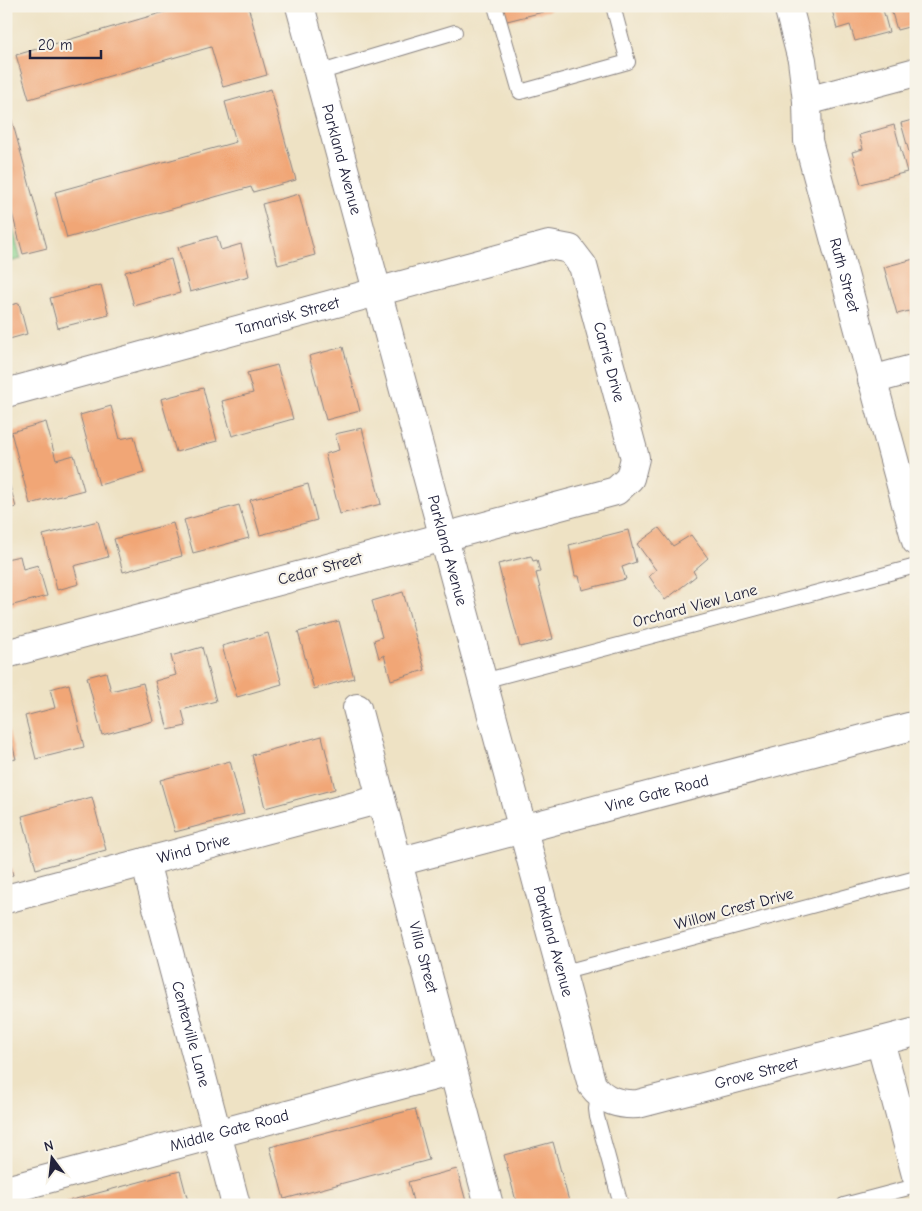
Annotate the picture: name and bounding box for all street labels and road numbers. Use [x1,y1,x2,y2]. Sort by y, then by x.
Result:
street label: Parkland Avenue [318,102,365,217]
street label: Ruth Street [826,236,863,315]
street label: Tamarisk Street [234,293,342,339]
street label: Carrie Drive [590,320,628,404]
street label: Parkland Avenue [424,493,471,608]
street label: Cedar Street [276,549,364,589]
street label: Orchard View Lane [631,581,759,631]
street label: Vine Gate Road [603,771,711,816]
street label: Wind Drive [155,831,232,867]
street label: Parkland Avenue [530,884,577,999]
street label: Willow Crest Drive [672,884,796,934]
street label: Villa Street [405,920,441,995]
street label: Centerville Lane [168,979,213,1089]
street label: Grove Street [712,1054,800,1093]
street label: Middle Gate Road [168,1106,291,1155]

